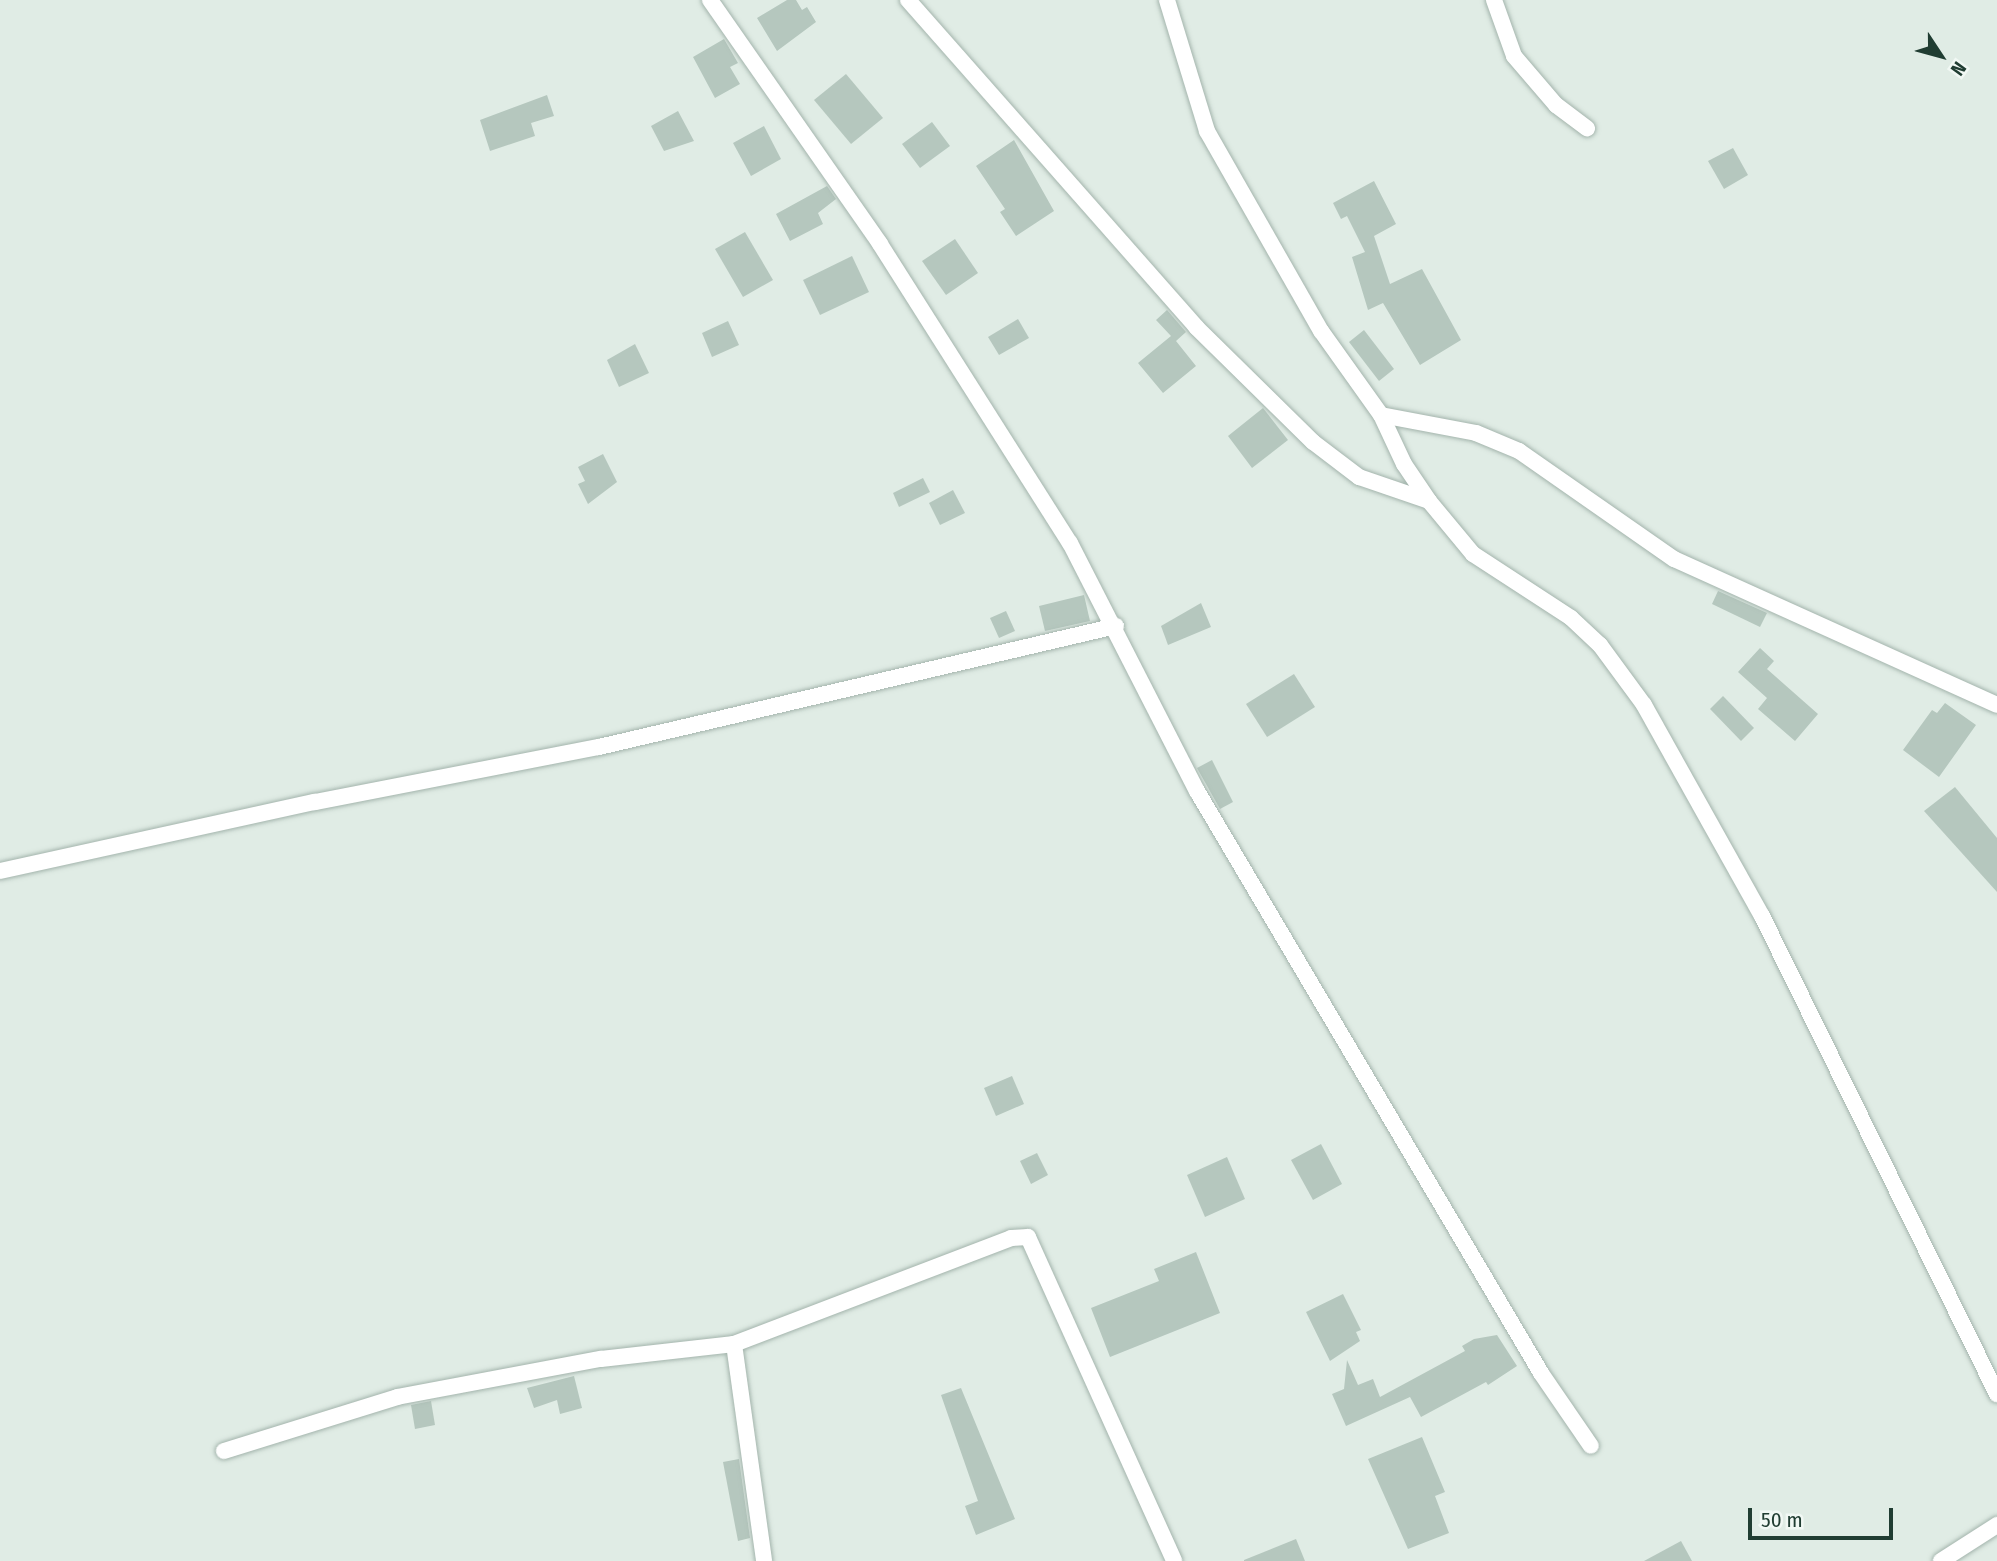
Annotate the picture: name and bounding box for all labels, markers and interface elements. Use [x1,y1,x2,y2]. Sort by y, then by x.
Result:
north arrow [1906,21,1976,91]
text: N [1946,57,1971,80]
scale bar [1752,1494,1897,1538]
text: 50 m [1761,1507,1803,1533]

